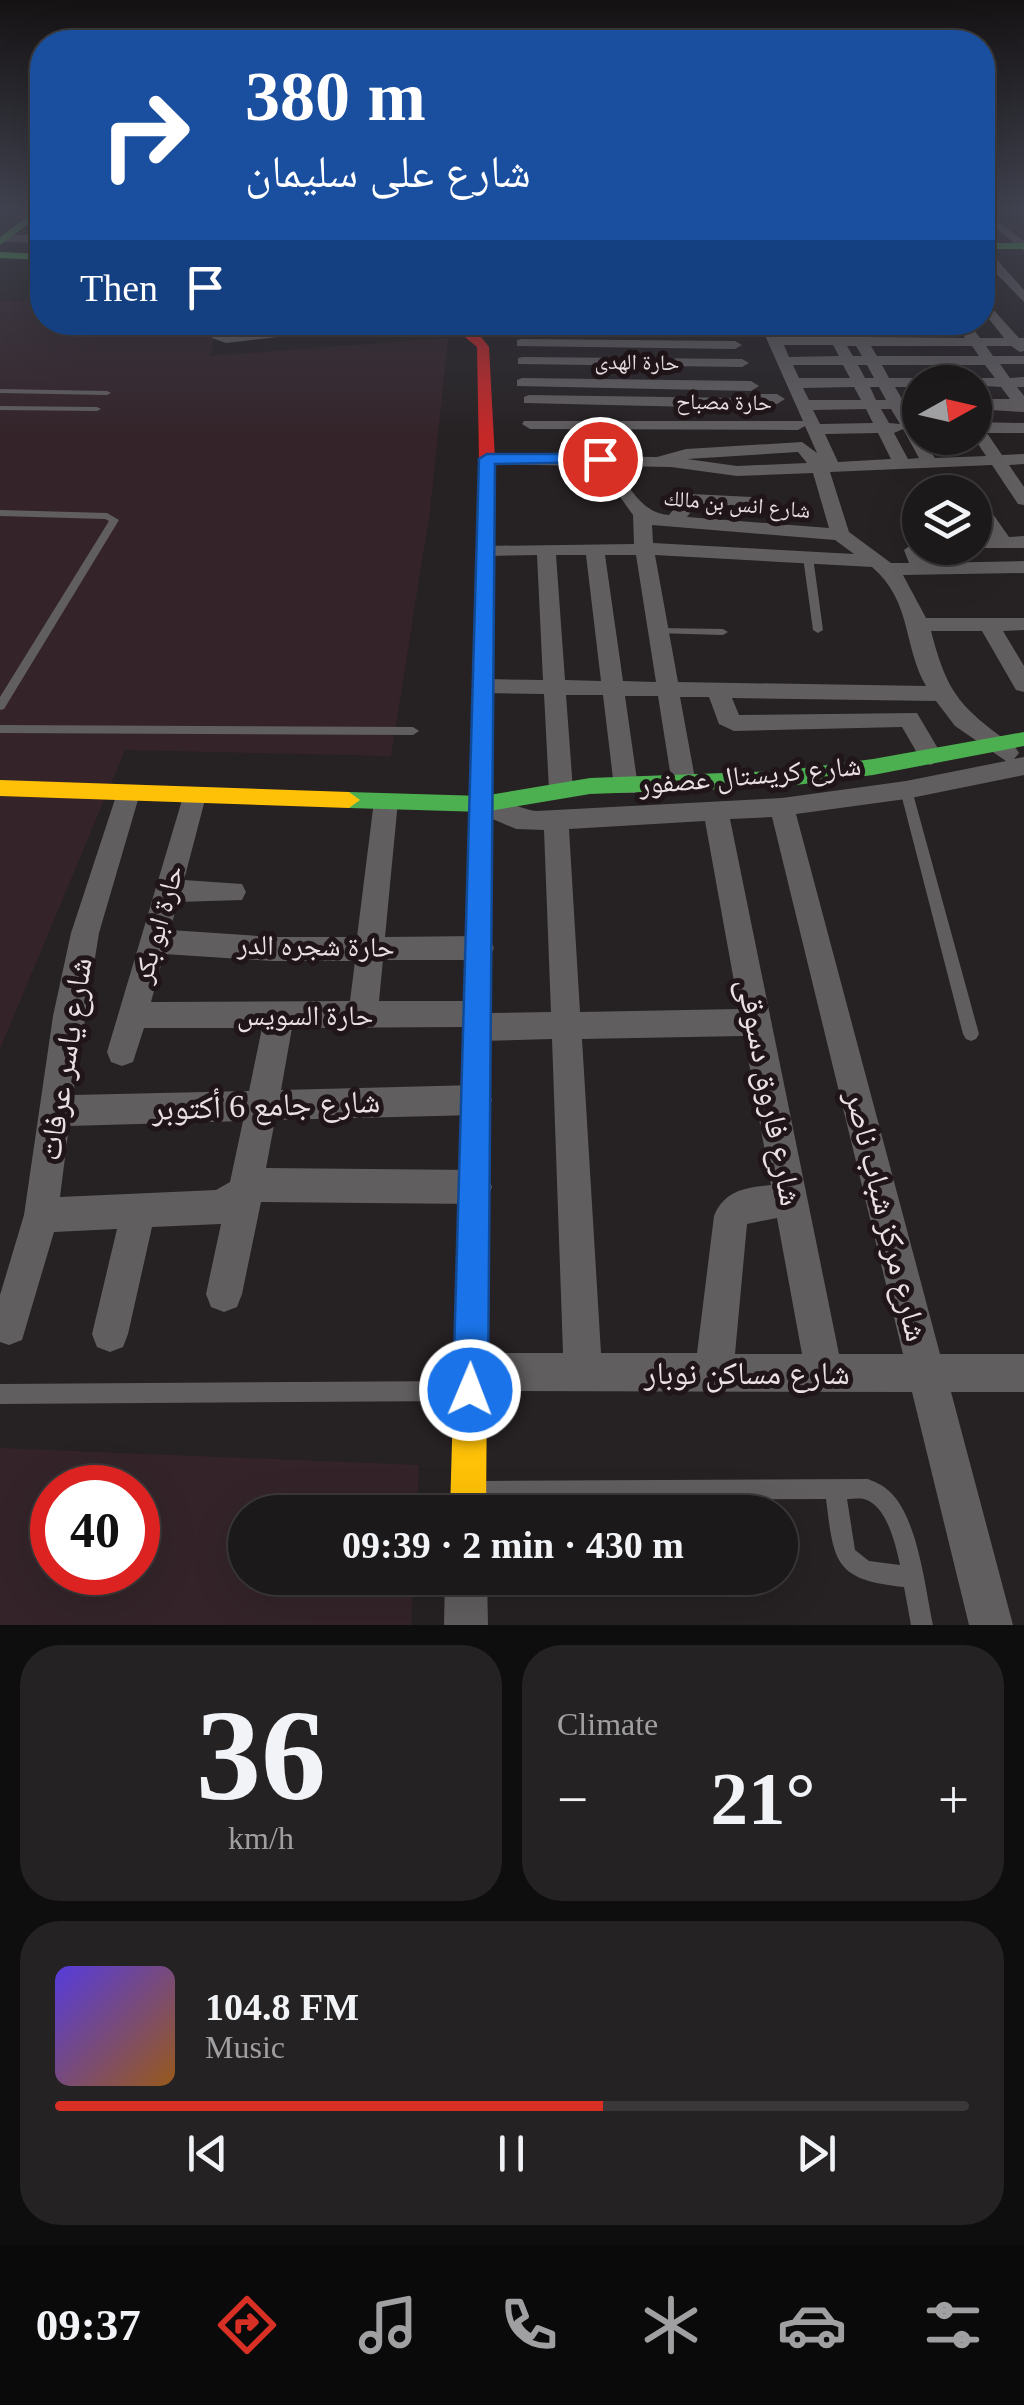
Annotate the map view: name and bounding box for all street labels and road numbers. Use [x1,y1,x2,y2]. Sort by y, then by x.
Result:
street label: حارة الهدى [594,349,680,376]
street label: حارة مصباح [676,389,772,416]
street label: شارع انس بن مالك [662,485,811,524]
street label: شارع كريستال عصفور [637,750,863,802]
street label: حارة ابو بكر [126,862,190,987]
street label: حارة شجره الدر [236,929,395,963]
street label: شارع ياسر عرفات [31,955,101,1163]
street label: شارع فاروق دسوقى [728,975,810,1209]
street label: حارة السويس [237,1000,373,1033]
street label: شارع جامع 6 أكتوبر [150,1083,381,1129]
street label: شارع مركز شباب ناصر [836,1086,936,1345]
street label: شارع مساكن نوبار [643,1355,850,1393]

